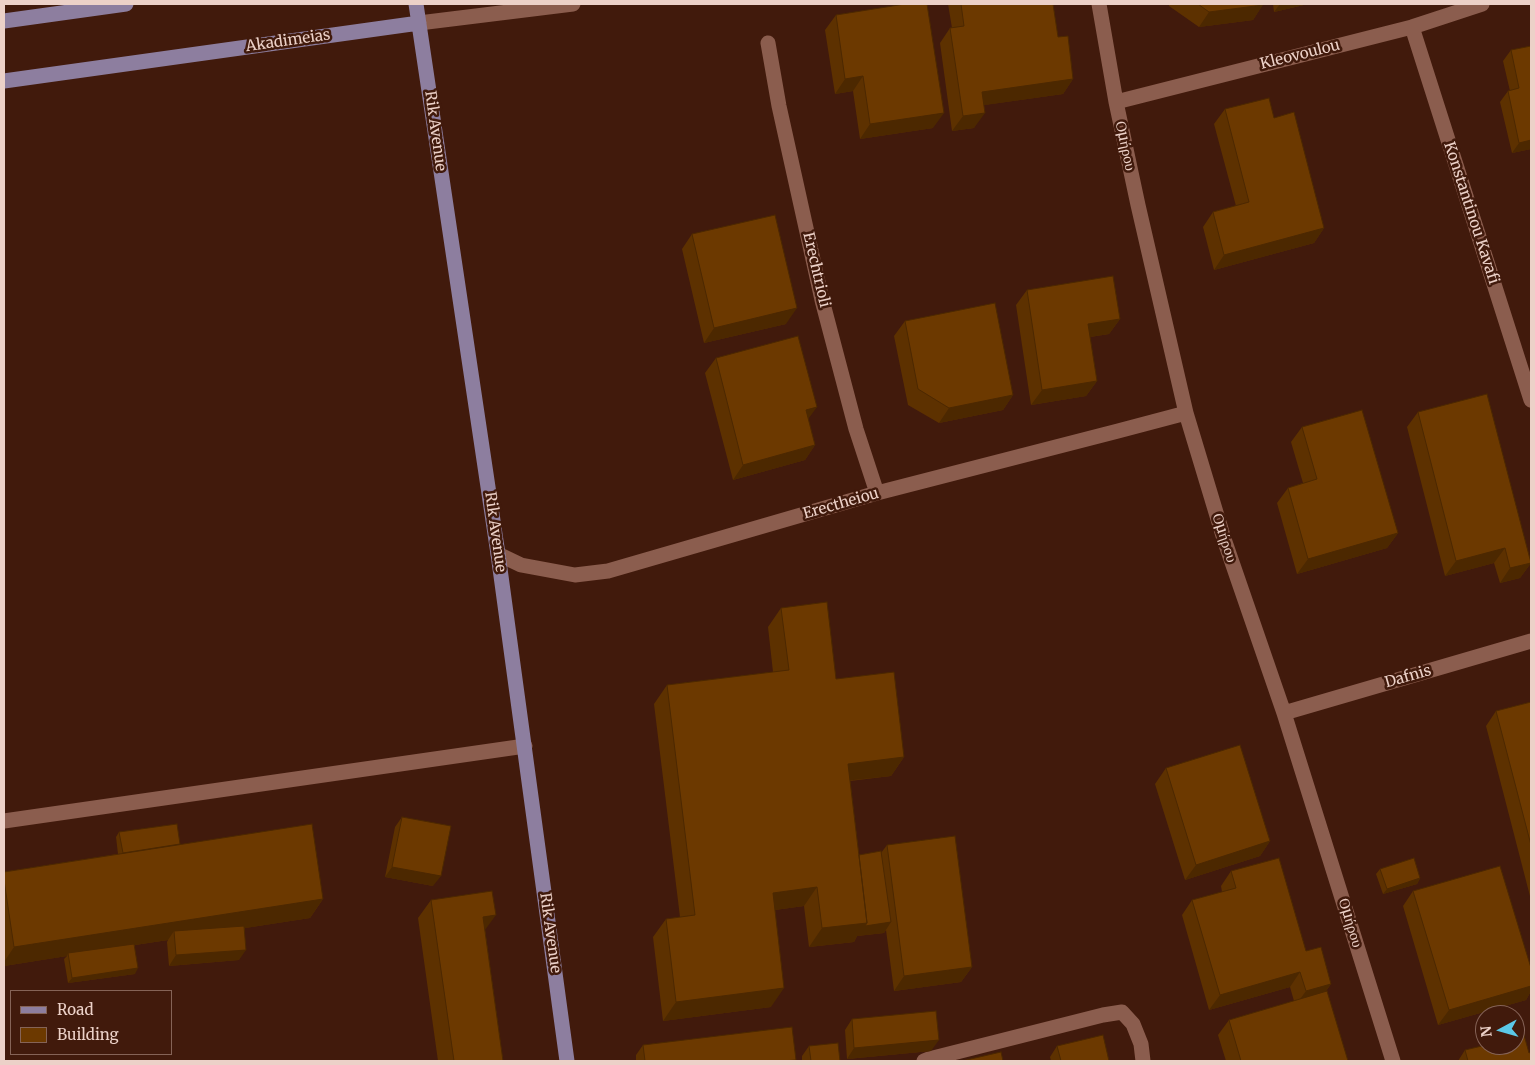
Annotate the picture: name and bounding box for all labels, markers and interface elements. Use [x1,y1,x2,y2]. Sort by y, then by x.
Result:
street label: Akadimeias [245,26,331,56]
street label: Kleovoulou [1258,36,1342,74]
street label: Rik Avenue [420,90,450,172]
street label: Ομήρου [1111,119,1139,173]
street label: Konstantinou Kavafi [1439,140,1503,286]
street label: Erechtrioli [799,231,833,309]
street label: Erectheiou [801,485,881,523]
street label: Rik Avenue [480,491,510,573]
street label: Ομήρου [1208,511,1240,565]
street label: Dafnis [1383,662,1433,692]
street label: Rik Avenue [535,892,565,974]
street label: Ομήρου [1334,896,1366,950]
legend [10,990,172,1055]
text: Road [57,1000,93,1019]
north arrow [1475,1005,1525,1055]
text: Building [57,1025,119,1044]
text: N [1477,1025,1496,1038]

